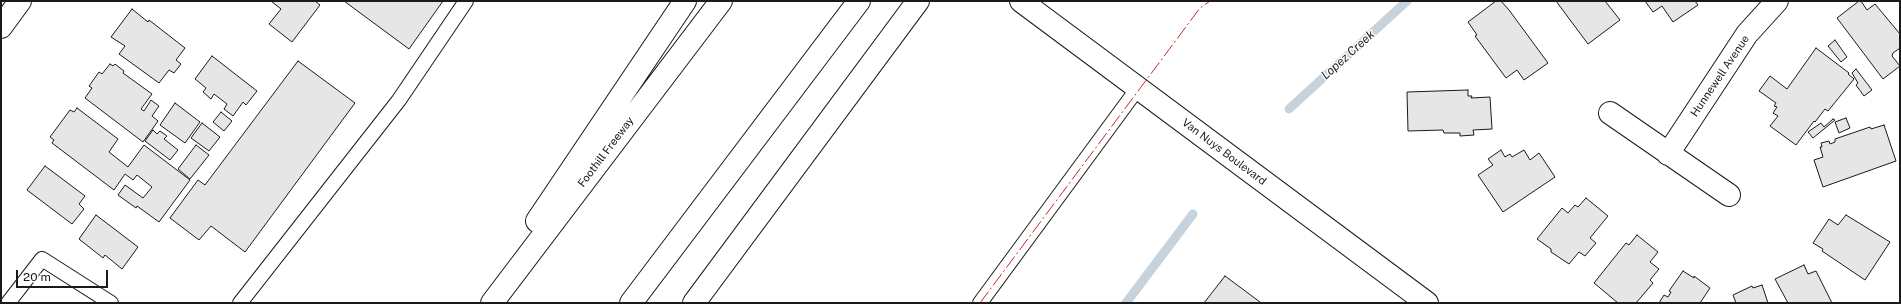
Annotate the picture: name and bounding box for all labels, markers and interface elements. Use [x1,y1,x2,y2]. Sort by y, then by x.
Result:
water label: Lopez Creek [1318,27,1378,83]
street label: Hunnewell Avenue [1688,33,1752,119]
street label: Foothill Freeway [575,114,637,190]
street label: Van Nuys Boulevard [1179,116,1269,188]
scale bar [18,262,110,288]
text: 20 m [23,270,51,284]

